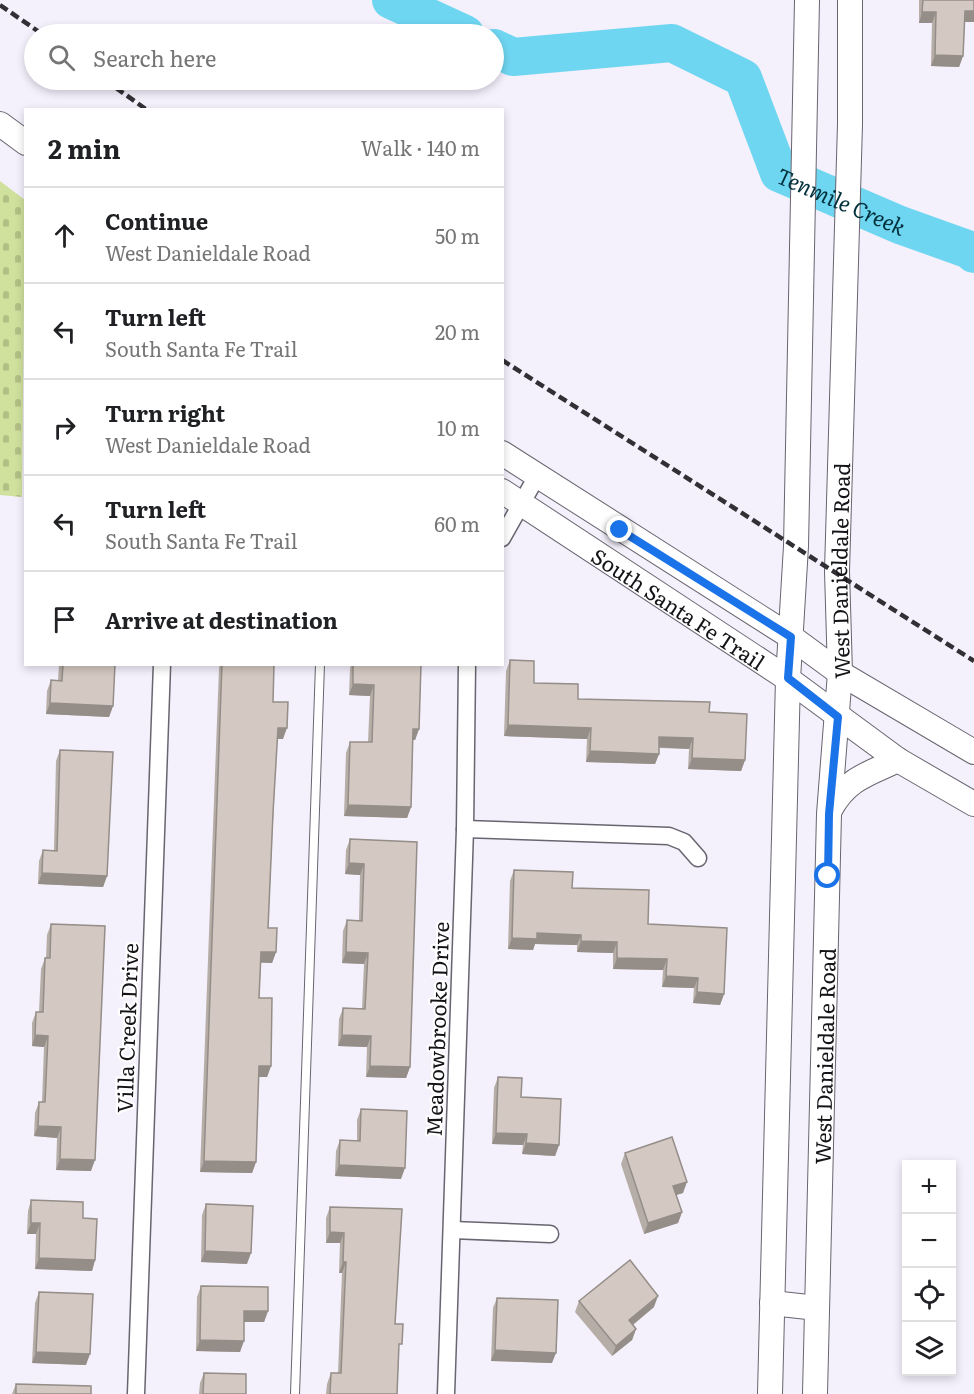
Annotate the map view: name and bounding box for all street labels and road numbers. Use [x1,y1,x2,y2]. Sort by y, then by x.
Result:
street label: West Danieldale Road [821,462,856,679]
street label: South Santa Fe Trail [586,539,772,676]
street label: Meadowbrooke Drive [417,921,455,1137]
street label: Villa Creek Drive [108,942,144,1113]
street label: West Danieldale Road [805,947,841,1165]

